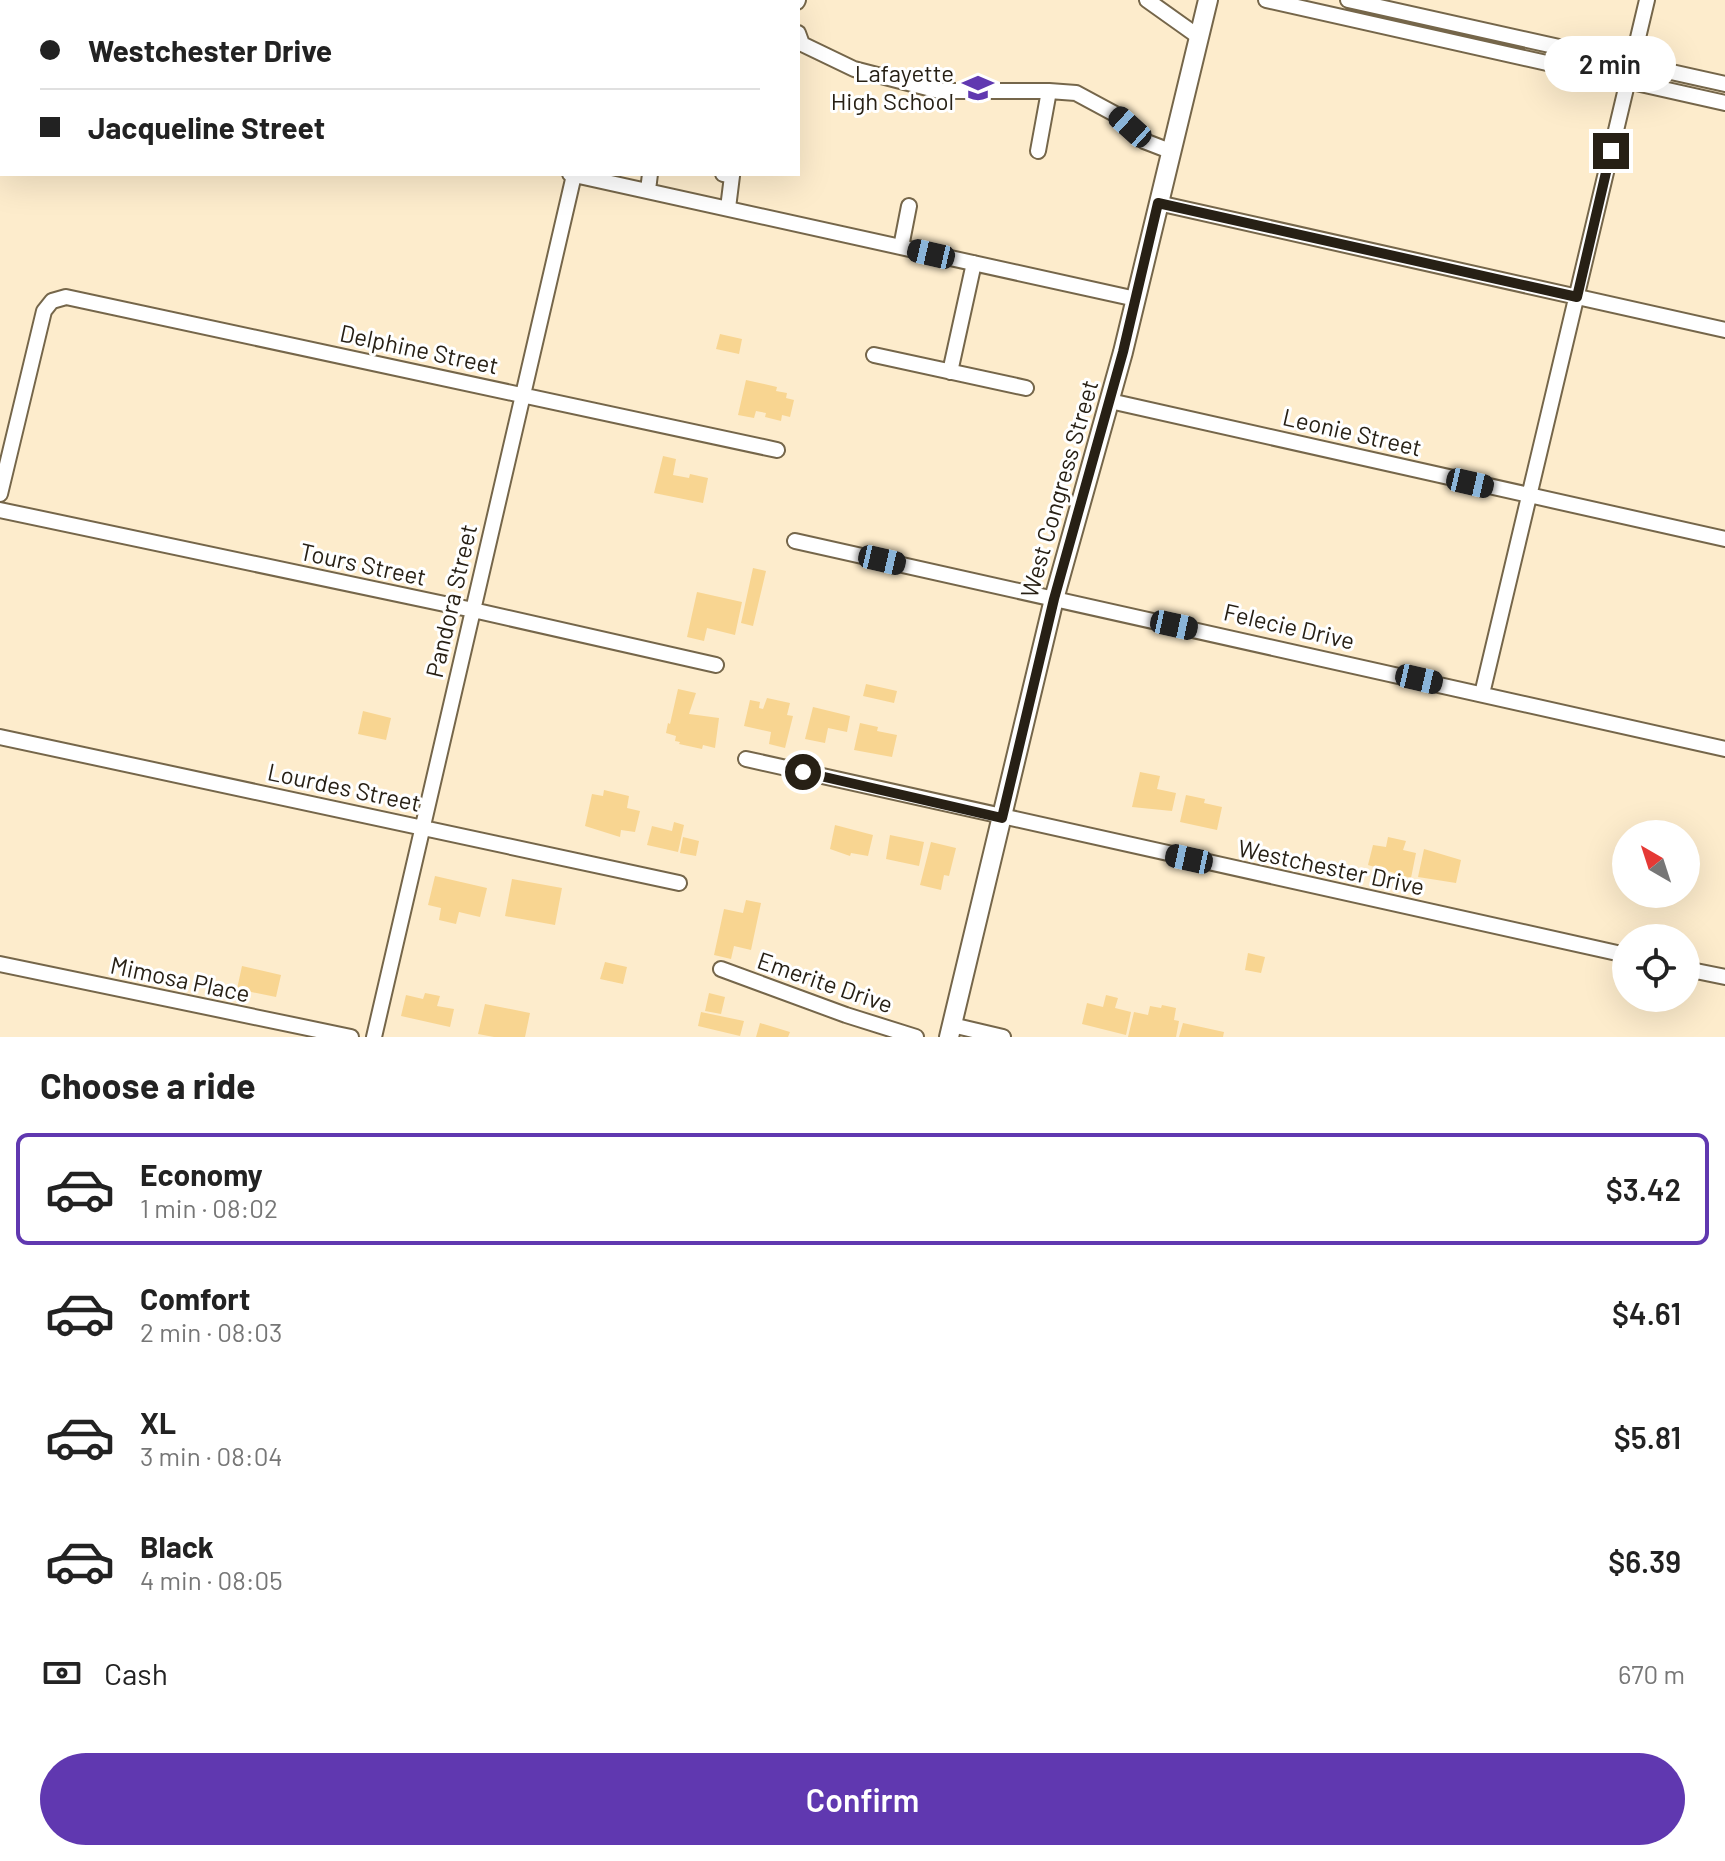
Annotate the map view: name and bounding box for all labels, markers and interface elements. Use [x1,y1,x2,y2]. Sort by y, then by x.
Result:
text: Westchester Drive [88,32,332,68]
callout: 2 min [1545,35,1677,91]
text: 2 min [1579,48,1641,79]
place label: Lafayette High School [831,58,954,115]
school or university icon: Lafayette High School [961,71,995,105]
car [1104,102,1156,152]
text: Jacqueline Street [88,109,325,145]
route end [1593,133,1629,169]
car [905,237,957,271]
street label: Delphine Street [337,318,501,379]
street label: West Congress Street [1014,376,1104,601]
street label: Leonie Street [1280,401,1425,462]
car [1444,466,1496,500]
street label: Pandora Street [419,521,482,680]
street label: Tours Street [297,536,429,591]
car [856,543,908,577]
street label: Felecie Drive [1221,596,1358,655]
car [1148,608,1200,642]
car [1393,662,1445,696]
route start [785,754,821,790]
street label: Lourdes Street [265,756,423,817]
north arrow [1612,820,1700,908]
map controls [1612,820,1700,1012]
street label: Westchester Drive [1235,833,1427,900]
car [1163,842,1215,876]
button: locate [1612,924,1700,1012]
street label: Emerite Drive [754,945,897,1018]
street label: Mimosa Place [108,950,253,1007]
text: Choose a ride [40,1063,256,1106]
icon: car [44,1153,116,1225]
text: Economy [140,1156,263,1192]
text: $3.42 [1606,1171,1681,1207]
text: 1 min · 08:02 [140,1192,278,1223]
icon: car [44,1277,116,1349]
text: Comfort [140,1280,250,1316]
text: $4.61 [1612,1295,1681,1331]
text: 2 min · 08:03 [140,1316,282,1347]
icon: car [44,1401,116,1473]
text: XL [140,1404,176,1440]
text: $5.81 [1614,1419,1681,1455]
text: 3 min · 08:04 [140,1440,283,1471]
icon: car [44,1525,116,1597]
text: Black [140,1528,214,1564]
text: $6.39 [1608,1543,1681,1579]
text: 4 min · 08:05 [140,1564,283,1595]
icon: cash [40,1651,84,1695]
text: Cash [104,1655,168,1691]
text: 670 m [1618,1658,1685,1689]
button: Confirm [40,1753,1685,1845]

